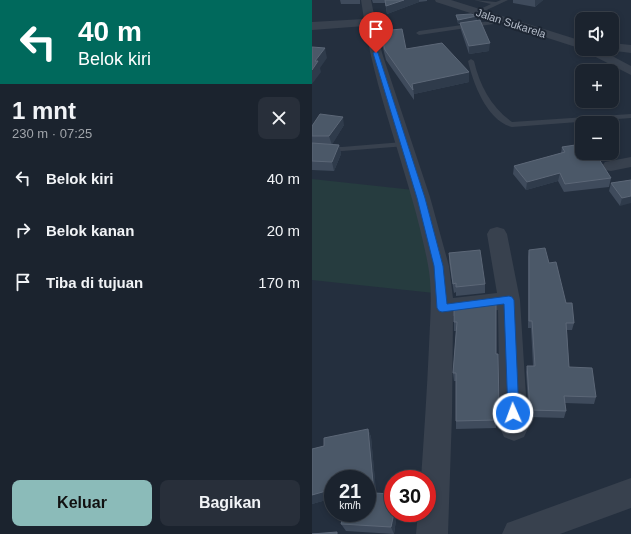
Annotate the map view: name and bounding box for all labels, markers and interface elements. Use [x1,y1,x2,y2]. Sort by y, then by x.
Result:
street label: Jalan Sukarela [475,6,548,40]
pin [359,12,393,53]
map controls [575,12,619,160]
button: sound [575,12,619,56]
icon: left [12,16,64,68]
text: 40 m [78,16,142,47]
icon: arrive [365,18,387,40]
text: Belok kiri [78,49,151,69]
button: + [575,64,619,108]
text: 1 mnt [12,97,76,124]
button: close [258,97,300,139]
button: − [575,116,619,160]
text: 230 m · 07:25 [12,126,92,141]
icon: left [12,167,34,189]
text: Belok kiri [46,170,114,187]
text: 40 m [267,170,300,187]
icon: right [12,219,34,241]
text: Belok kanan [46,222,134,239]
text: 20 m [267,222,300,239]
icon: arrive [12,271,34,293]
text: Tiba di tujuan [46,274,143,291]
text: 170 m [258,274,300,291]
position arrow [492,392,534,434]
speed limit sign: 30 [384,470,436,522]
button: Keluar [12,480,152,526]
button: Bagikan [160,480,300,526]
text: 21 [339,480,361,502]
text: km/h [339,500,361,511]

